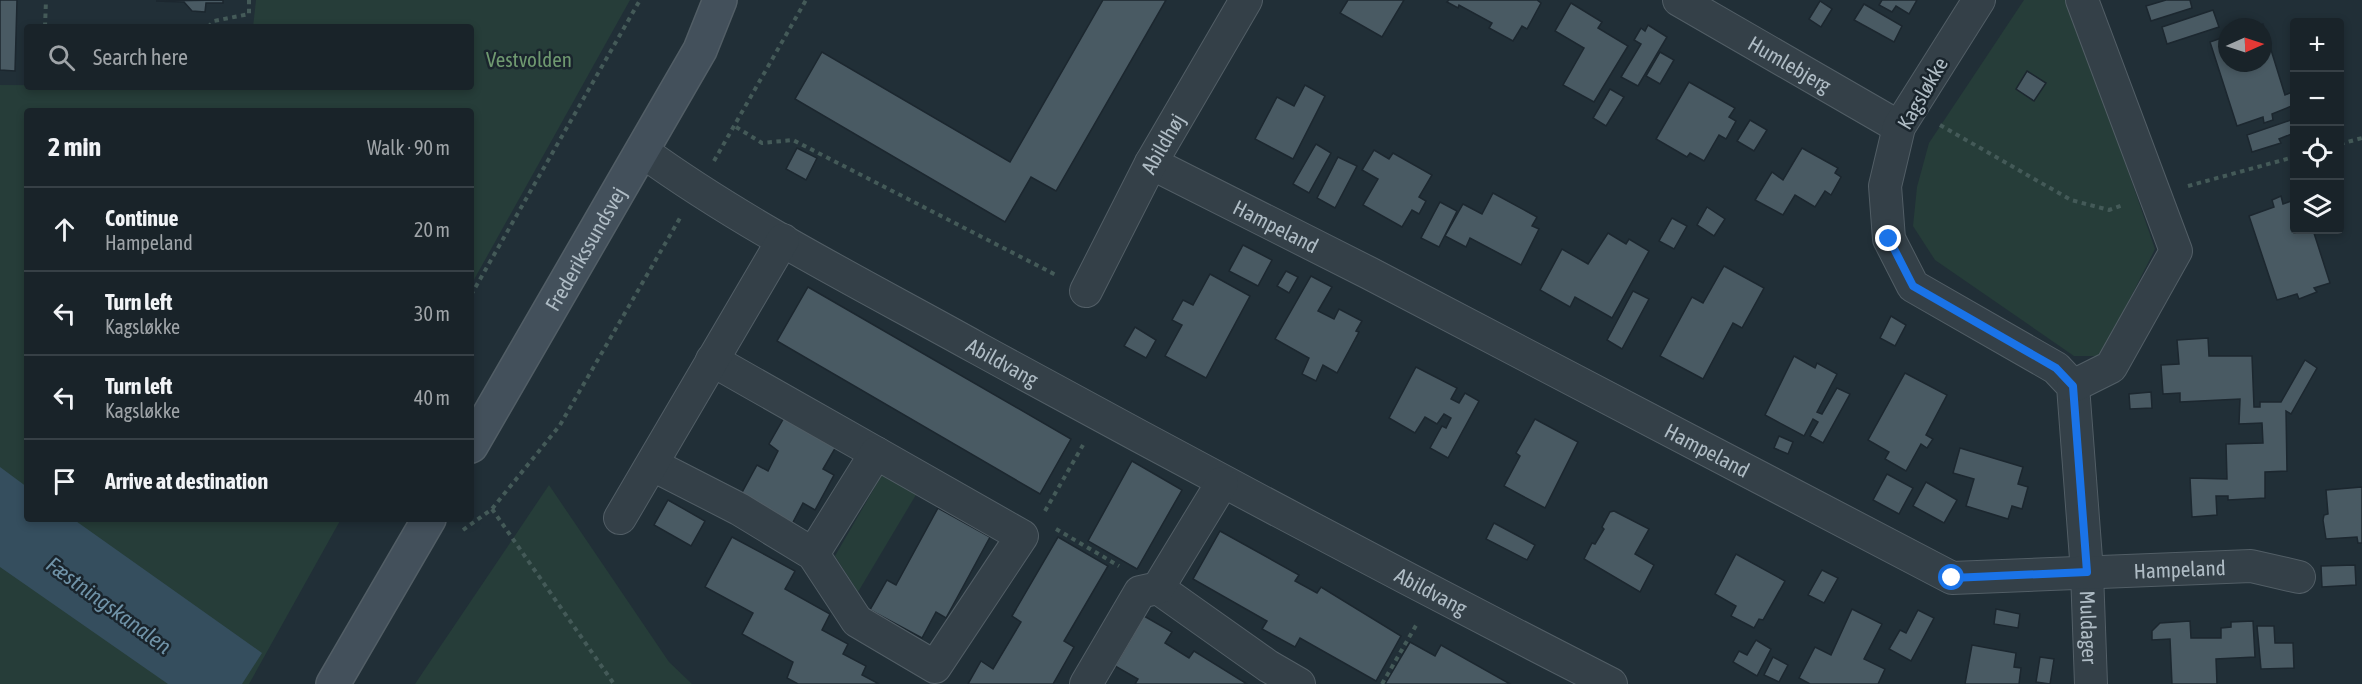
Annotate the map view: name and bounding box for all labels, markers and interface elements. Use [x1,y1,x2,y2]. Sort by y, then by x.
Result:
north arrow [2218,18,2272,72]
map controls [2290,18,2344,234]
button: + [2290,18,2344,72]
search box [24,24,474,90]
street label: Humlebjerg [1744,31,1835,97]
icon: search [45,41,78,74]
text: Search here [93,44,188,70]
park label: Vestvolden [486,47,572,71]
street label: Kagsløkke [1892,53,1952,133]
button: − [2290,72,2344,126]
street label: Abildhøj [1136,109,1189,178]
button: locate [2290,126,2344,180]
text: 2 min [48,132,101,162]
text: Walk · 90 m [367,136,450,159]
button: layers [2290,180,2344,234]
street label: Frederikssundsvej [540,182,630,315]
street label: Hampeland [1229,195,1323,258]
text: Continue [105,205,179,231]
icon: ahead [48,213,81,246]
text: 20 m [414,218,450,241]
route end [1875,225,1901,251]
text: Hampeland [105,231,193,254]
text: Turn left [105,289,172,315]
icon: left [48,297,81,330]
text: 30 m [414,302,450,325]
text: Kagsløkke [105,315,180,338]
street label: Abildvang [963,333,1042,391]
text: Turn left [105,373,172,399]
icon: left [48,381,81,414]
text: 40 m [414,386,450,409]
text: Kagsløkke [105,399,180,422]
street label: Hampeland [1661,418,1754,482]
icon: arrive [48,465,81,498]
text: Arrive at destination [105,468,268,494]
water label: Fæstningskanalen [42,551,177,659]
street label: Hampeland [2133,555,2226,583]
street label: Abildvang [1391,562,1471,620]
route start [1938,564,1964,590]
street label: Muldager [2076,590,2102,665]

